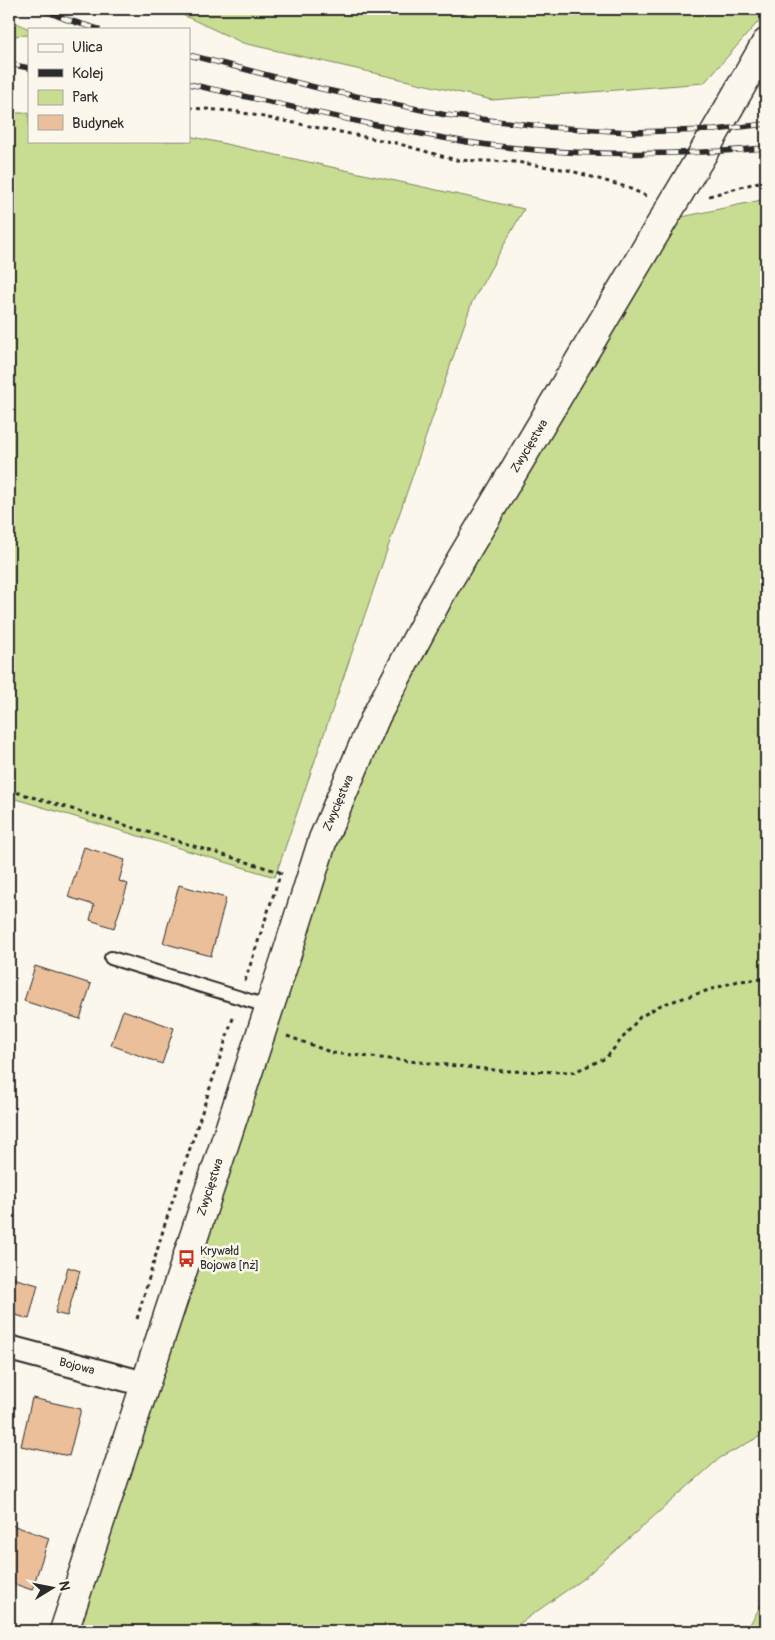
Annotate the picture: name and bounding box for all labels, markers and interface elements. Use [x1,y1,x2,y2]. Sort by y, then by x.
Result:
legend [28,28,190,142]
text: Ulica [72,38,103,57]
text: Kolej [72,64,104,83]
text: Park [72,88,99,107]
text: Budynek [72,114,125,133]
street label: Zwycięstwa [508,417,551,476]
street label: Zwycięstwa [320,772,357,834]
street label: Zwycięstwa [194,1156,227,1218]
place label: Krywałd Bojowa [nż] [200,1244,259,1273]
bus stop icon: Krywałd Bojowa [nż] [176,1248,196,1268]
street label: Bojowa [58,1355,97,1378]
north arrow [28,1562,78,1612]
text: N [55,1580,74,1592]

